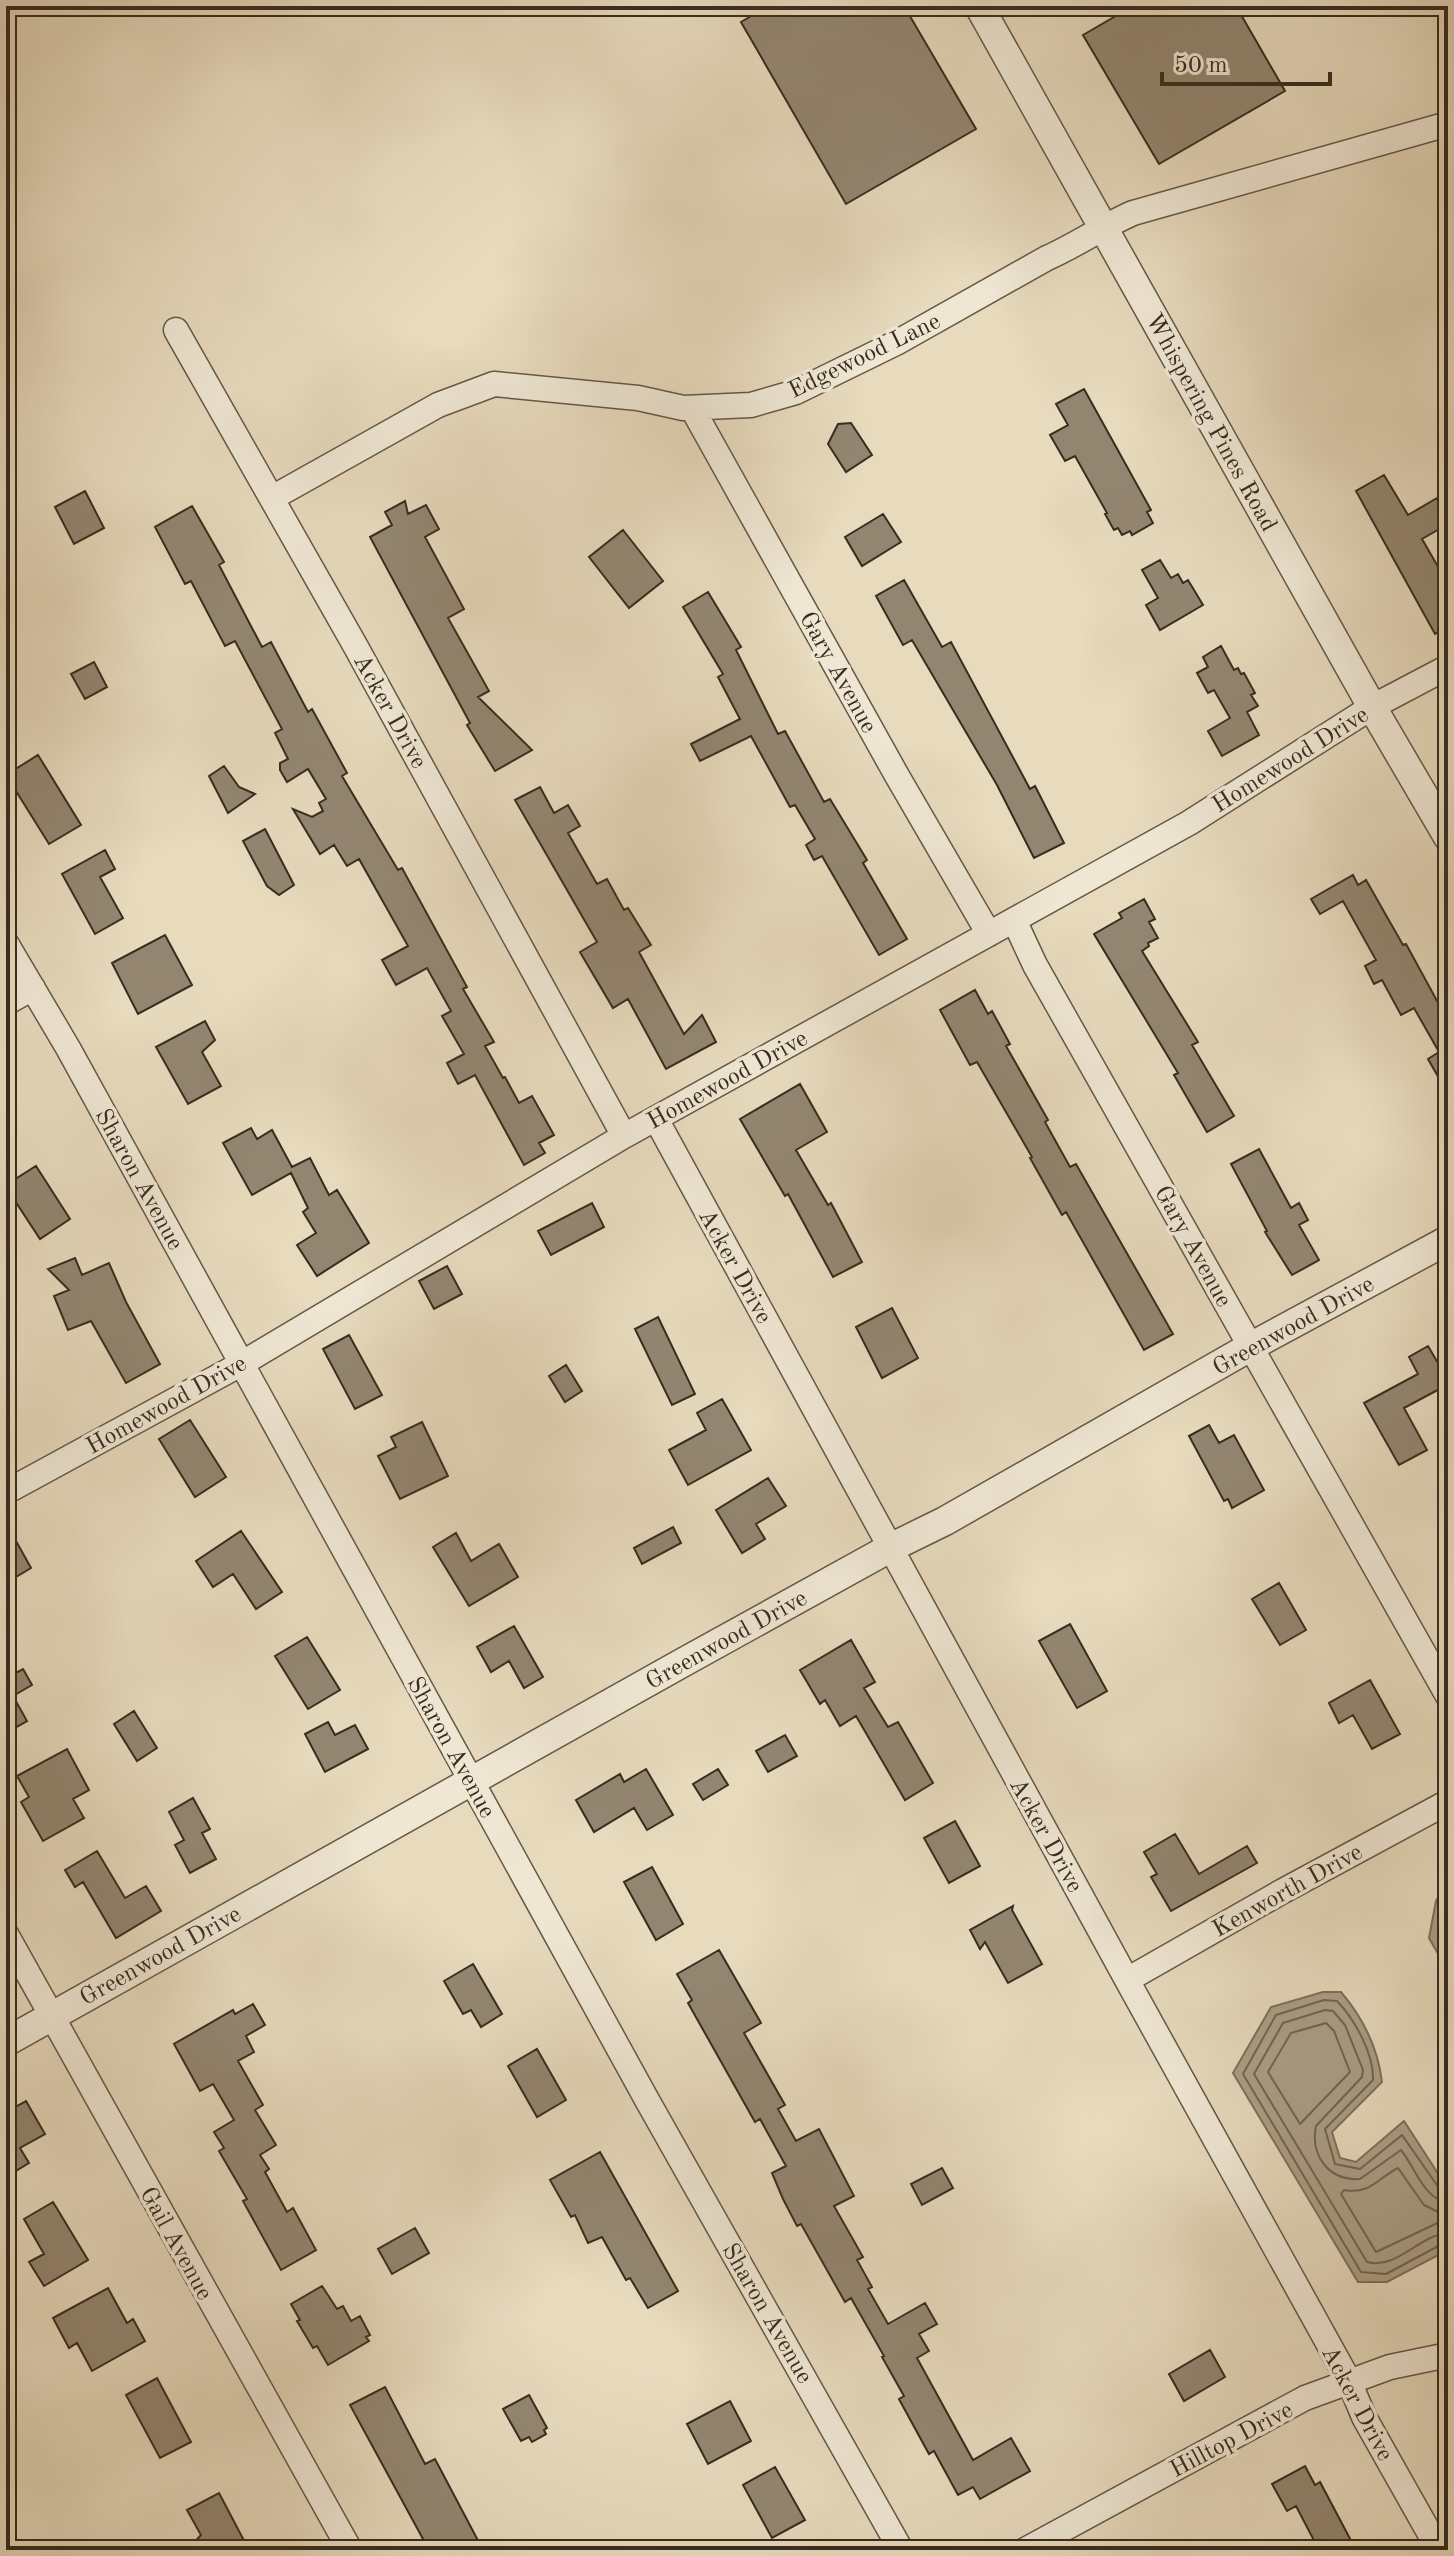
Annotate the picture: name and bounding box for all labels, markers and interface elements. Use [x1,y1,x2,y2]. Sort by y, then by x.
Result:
scale bar [1162,36,1330,86]
text: 50 m [1174,54,1228,78]
street label: Edgewood Lane [785,310,945,404]
street label: Whispering Pines Road [1140,310,1280,536]
street label: Gary Avenue [794,608,880,738]
street label: Acker Drive [348,651,430,773]
street label: Homewood Drive [1209,703,1373,818]
street label: Homewood Drive [644,1027,812,1135]
street label: Sharon Avenue [90,1105,187,1255]
street label: Gary Avenue [1149,1182,1235,1312]
street label: Acker Drive [693,1206,775,1328]
street label: Greenwood Drive [1209,1273,1379,1381]
street label: Homewood Drive [83,1352,251,1460]
street label: Greenwood Drive [642,1587,812,1695]
street label: Sharon Avenue [402,1673,499,1823]
street label: Acker Drive [1004,1775,1086,1897]
street label: Kenworth Drive [1209,1841,1367,1943]
street label: Greenwood Drive [76,1903,246,2011]
street label: Gail Avenue [134,2183,216,2304]
street label: Sharon Avenue [717,2240,816,2388]
street label: Acker Drive [1316,2342,1397,2465]
street label: Hilltop Drive [1166,2398,1297,2483]

